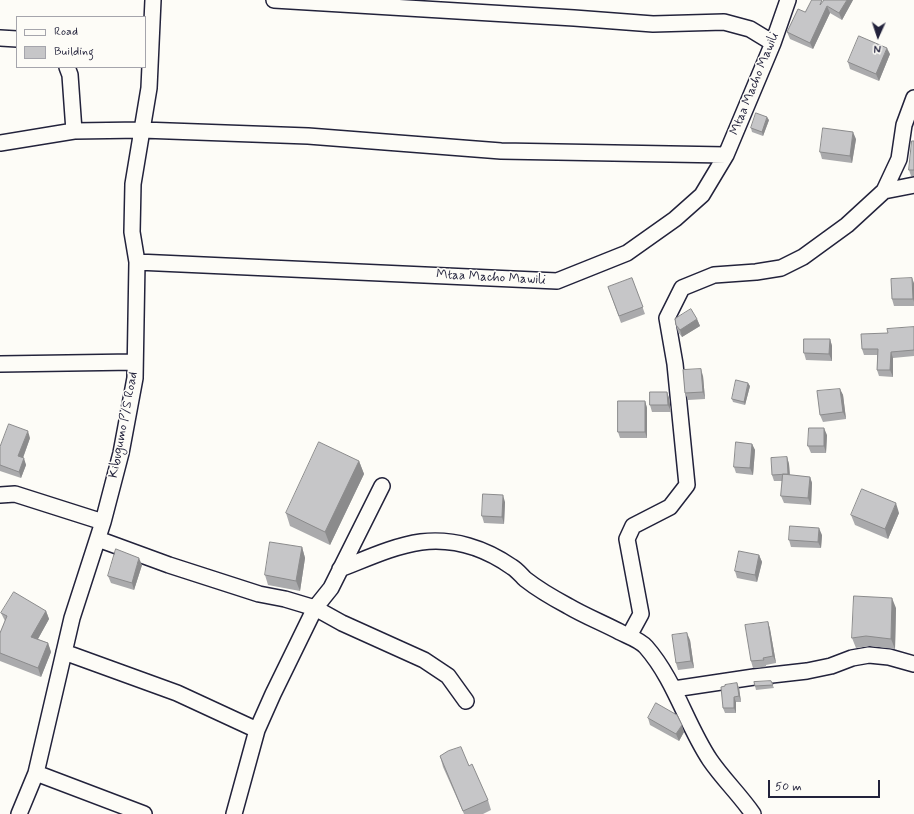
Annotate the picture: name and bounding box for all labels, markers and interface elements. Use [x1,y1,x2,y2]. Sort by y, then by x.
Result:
legend [16,16,146,68]
north arrow [858,16,898,56]
text: Road [54,24,78,40]
street label: Mtaa Macho Mawili [727,30,783,138]
text: N [873,41,881,55]
text: Building [54,44,94,60]
street label: Mtaa Macho Mawili [436,267,546,289]
street label: Kibugumo P/S Road [106,371,142,479]
scale bar [770,772,882,798]
text: 50 m [775,779,802,795]

